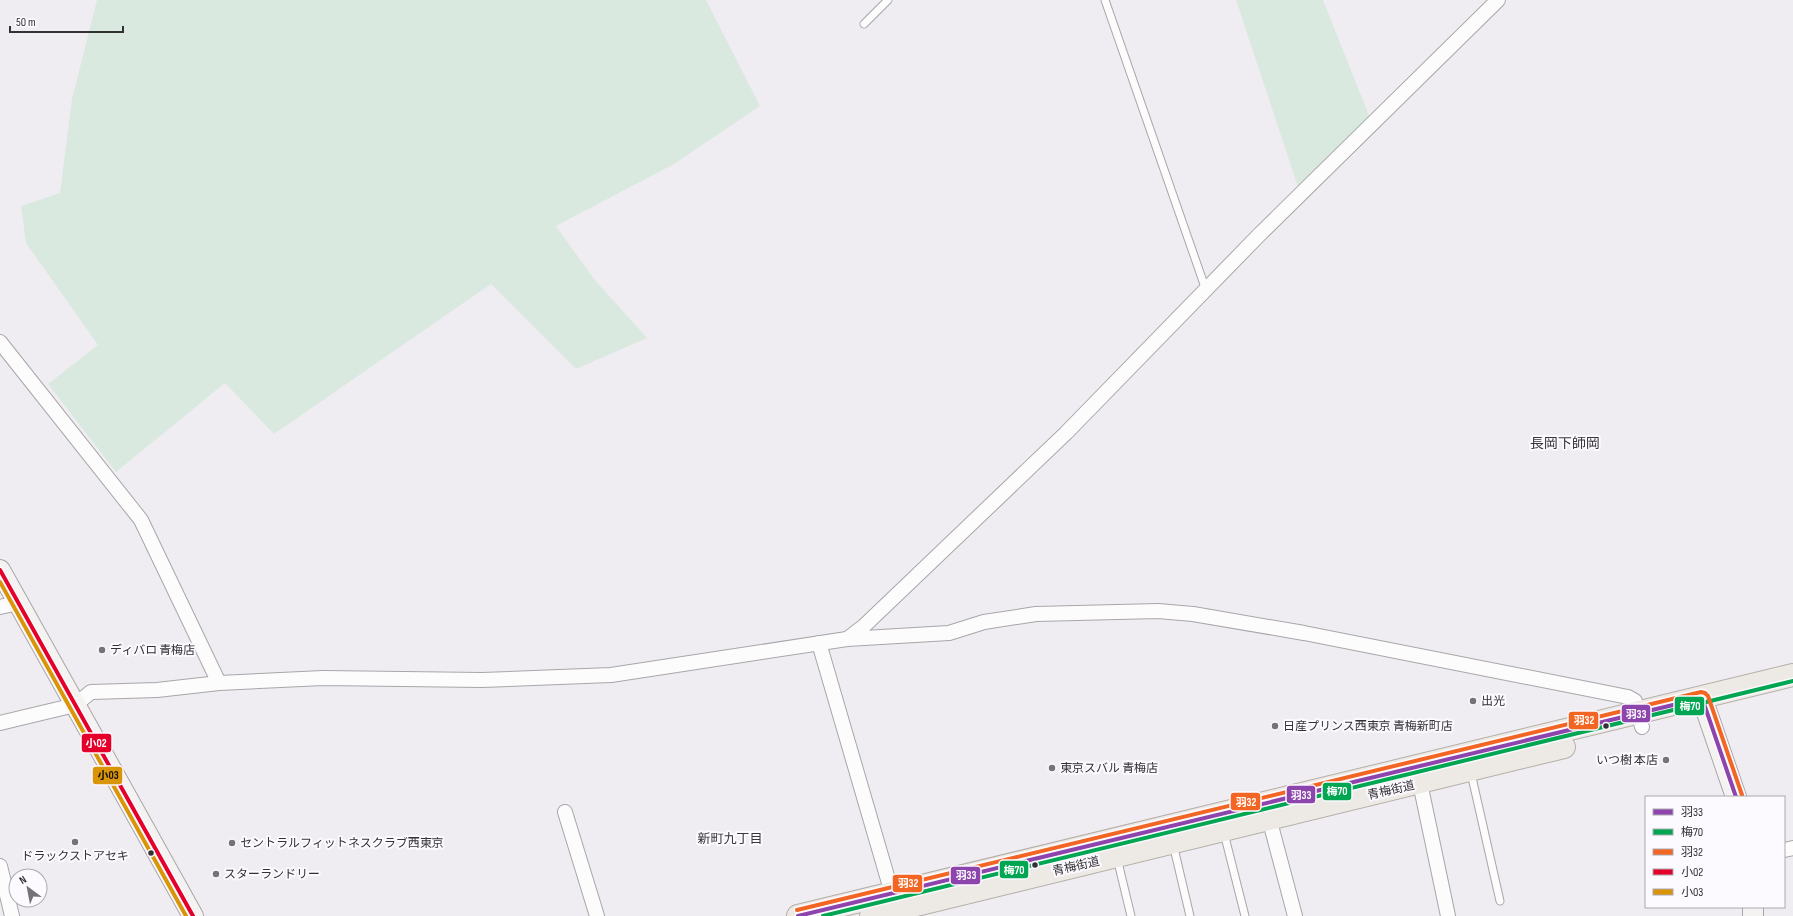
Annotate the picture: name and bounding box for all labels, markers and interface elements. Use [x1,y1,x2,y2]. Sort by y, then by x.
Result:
scale bar [10,8,123,34]
text: 50 m [16,15,36,30]
district label: 長岡下師岡 [1530,435,1600,452]
place label: ディバロ 青梅店 [110,643,195,658]
marker: ディバロ 青梅店 [97,645,107,655]
place label: 出光 [1481,694,1505,709]
marker: 出光 [1468,696,1478,706]
line badge: 梅70 [1674,696,1705,716]
text: 梅70 [1680,700,1701,713]
line badge: 羽33 [1621,704,1651,723]
text: 羽33 [1626,708,1646,721]
line badge: 羽32 [1568,711,1599,730]
text: 羽32 [1574,714,1595,727]
place label: 日産プリンス西東京 青梅新町店 [1283,719,1453,734]
marker: 日産プリンス西東京 青梅新町店 [1270,721,1280,731]
unlabelled marker [1601,721,1611,731]
line badge: 小02 [81,733,112,753]
text: 小02 [85,737,107,750]
place label: いつ樹 本店 [1596,753,1658,768]
marker: いつ樹 本店 [1661,755,1671,765]
place label: 東京スバル 青梅店 [1060,761,1158,776]
marker: 東京スバル 青梅店 [1047,763,1057,773]
line badge: 小03 [92,766,123,785]
text: 小03 [97,769,119,782]
street label: 青梅街道 [1366,778,1416,803]
line badge: 梅70 [1322,782,1352,801]
line badge: 羽33 [1286,785,1316,804]
text: 梅70 [1327,785,1348,798]
text: 羽33 [1291,789,1311,802]
line badge: 羽32 [1230,792,1261,811]
text: 羽32 [1236,796,1257,809]
legend [1645,796,1785,908]
text: 羽33 [1681,805,1703,820]
text: 梅70 [1681,825,1703,840]
district label: 新町九丁目 [697,831,763,847]
place label: セントラルフィットネスクラブ西東京 [240,836,444,851]
marker: ドラックストアセキ [70,837,80,847]
marker: セントラルフィットネスクラブ西東京 [227,838,237,848]
text: 羽32 [1681,845,1703,860]
unlabelled marker [146,848,156,858]
place label: ドラックストアセキ [21,849,129,864]
street label: 青梅街道 [1051,854,1101,879]
line badge: 梅70 [999,860,1029,879]
unlabelled marker [1030,860,1040,870]
text: 梅70 [1004,864,1025,877]
text: 小02 [1681,865,1703,880]
line badge: 羽33 [950,866,981,885]
place label: スターランドリー [224,867,320,882]
north arrow [8,868,48,908]
marker: スターランドリー [211,869,221,879]
text: 羽33 [956,869,976,882]
text: N [17,873,29,887]
line badge: 羽32 [892,874,923,893]
text: 羽32 [898,877,919,890]
text: 小03 [1681,885,1703,900]

